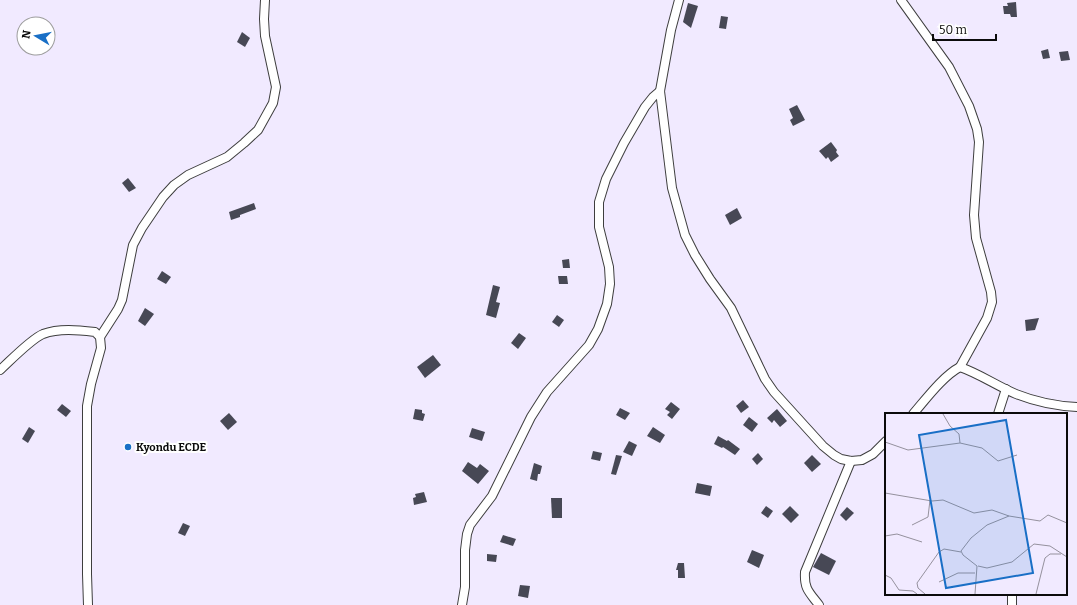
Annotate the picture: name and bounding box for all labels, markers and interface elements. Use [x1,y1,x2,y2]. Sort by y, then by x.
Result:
north arrow [16,16,56,56]
scale bar [933,16,996,42]
text: 50 m [939,23,968,37]
text: N [20,29,34,40]
inset map [885,413,1067,595]
place label: Kyondu ECDE [136,441,207,454]
marker: Kyondu ECDE [123,442,133,452]

